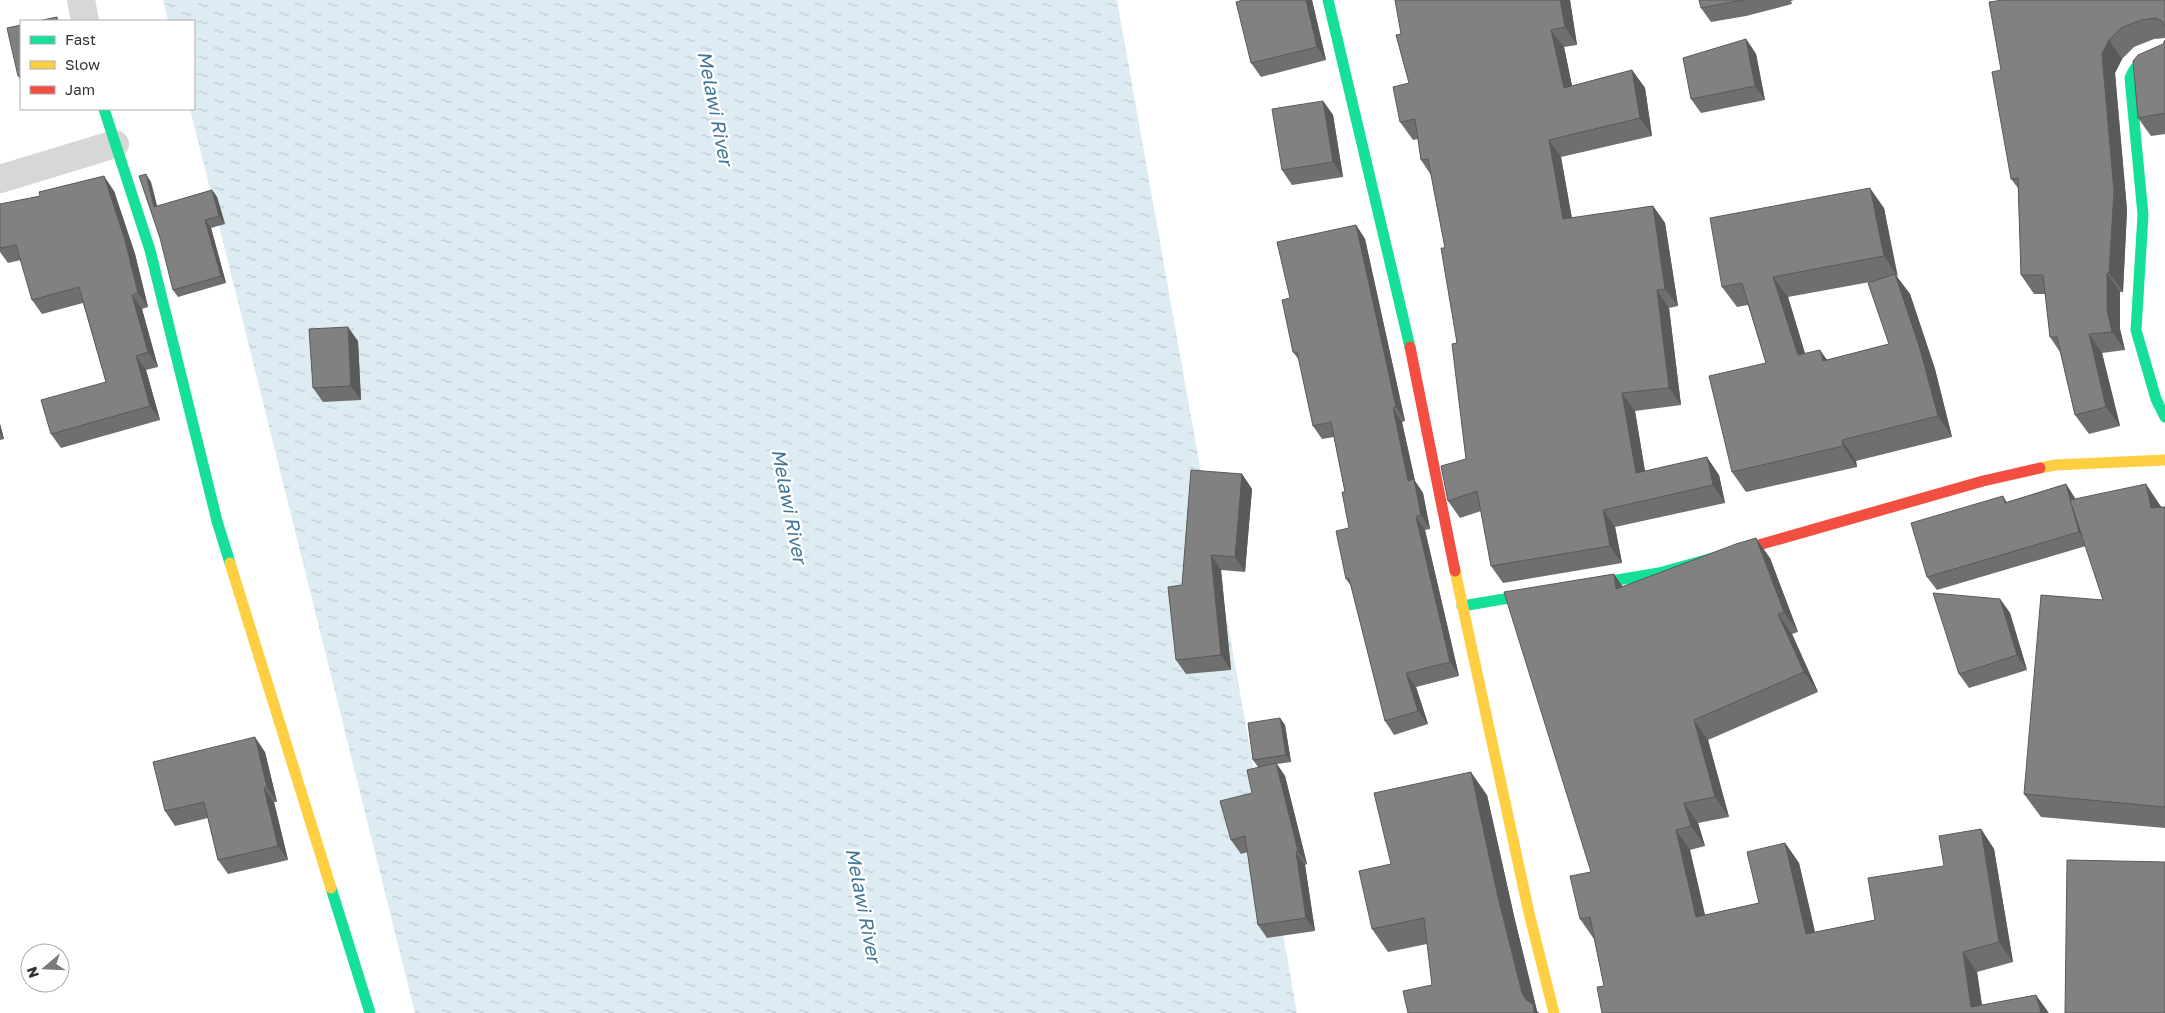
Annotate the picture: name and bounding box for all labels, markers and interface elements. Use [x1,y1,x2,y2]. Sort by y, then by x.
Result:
legend [20,20,195,110]
text: Fast [65,30,96,48]
water label: Melawi River [694,49,739,170]
text: Slow [65,55,100,73]
text: Jam [65,80,95,98]
water label: Melawi River [768,447,813,568]
water label: Melawi River [842,846,887,967]
north arrow [20,943,70,993]
text: N [22,965,42,980]

